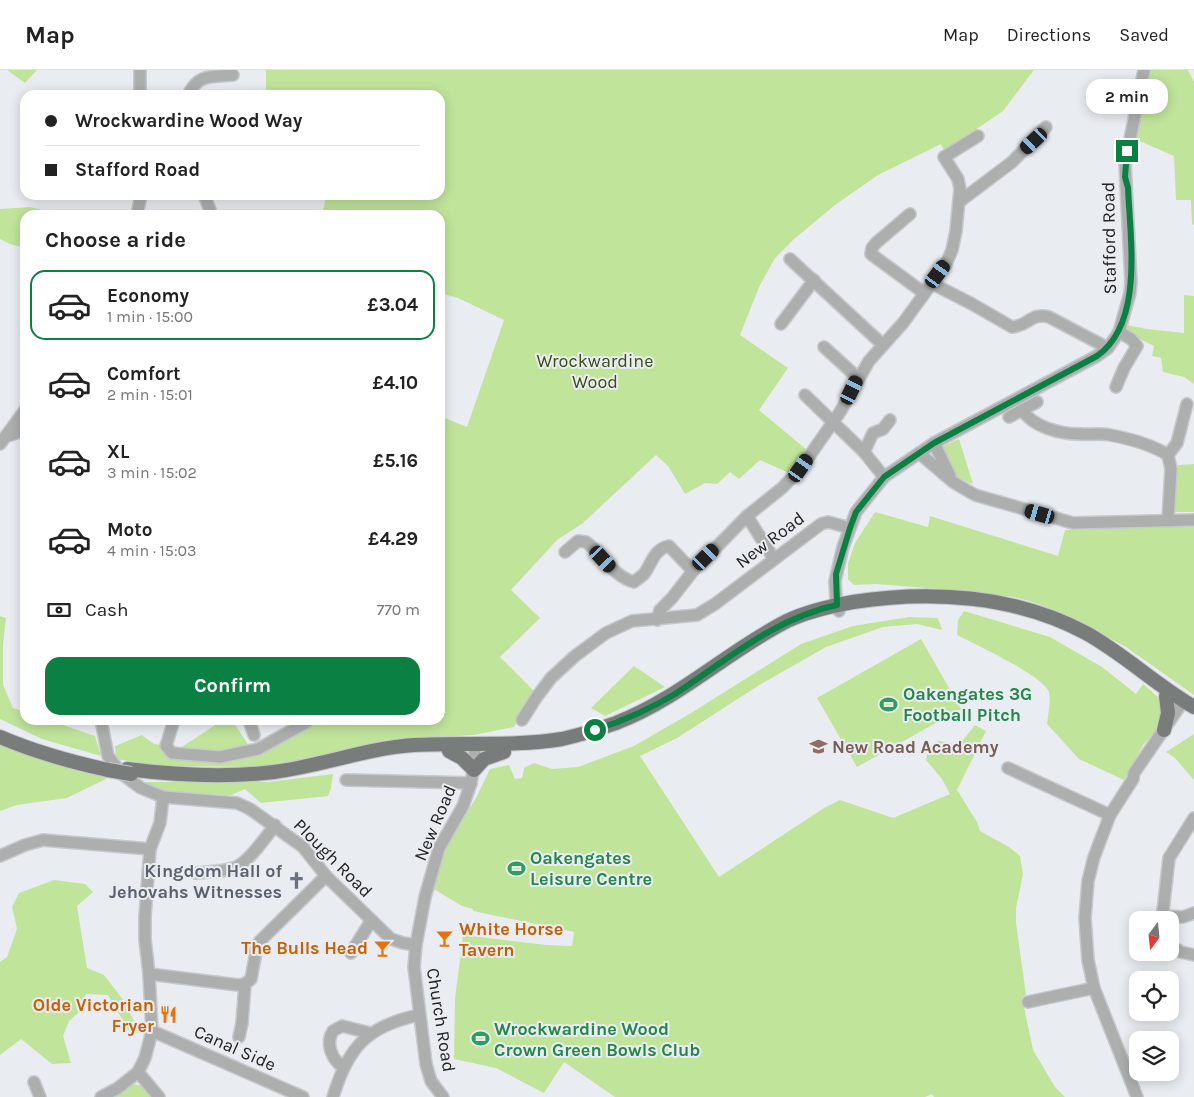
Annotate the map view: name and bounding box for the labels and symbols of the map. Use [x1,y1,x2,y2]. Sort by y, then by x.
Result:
callout: 2 min [1086,78,1168,114]
car [1017,125,1050,157]
route end [1116,140,1138,162]
street label: Stafford Road [1097,182,1121,294]
car [923,257,952,291]
park label: Wrockwardine Wood [537,350,653,393]
car [838,373,865,407]
car [786,451,815,485]
car [1023,503,1056,525]
street label: New Road [731,507,809,573]
car [690,541,721,573]
car [587,543,618,575]
place label: Oakengates 3G Football Pitch [903,683,1032,726]
sports icon: Oakengates 3G Football Pitch [879,694,899,714]
route start [584,719,606,741]
place label: New Road Academy [832,736,999,758]
school or university icon: New Road Academy [808,737,828,757]
street label: New Road [409,782,461,864]
street label: Plough Road [289,814,377,902]
place label: Oakengates Leisure Centre [530,847,652,890]
sports icon: Oakengates Leisure Centre [506,858,526,878]
place label: Kingdom Hall of Jehovahs Witnesses [109,860,282,903]
church icon: Kingdom Hall of Jehovahs Witnesses [286,871,306,891]
north arrow [1129,911,1179,961]
place label: White Horse Tavern [459,918,563,961]
bar icon: White Horse Tavern [435,929,455,949]
place label: The Bulls Head [241,937,368,959]
bar icon: The Bulls Head [372,938,392,958]
street label: Church Road [422,966,460,1074]
place label: Olde Victorian Fryer [33,994,154,1037]
restaurant icon: Olde Victorian Fryer [158,1005,178,1025]
place label: Wrockwardine Wood Crown Green Bowls Club [494,1018,700,1061]
street label: Canal Side [191,1020,279,1076]
sports icon: Wrockwardine Wood Crown Green Bowls Club [470,1029,490,1049]

